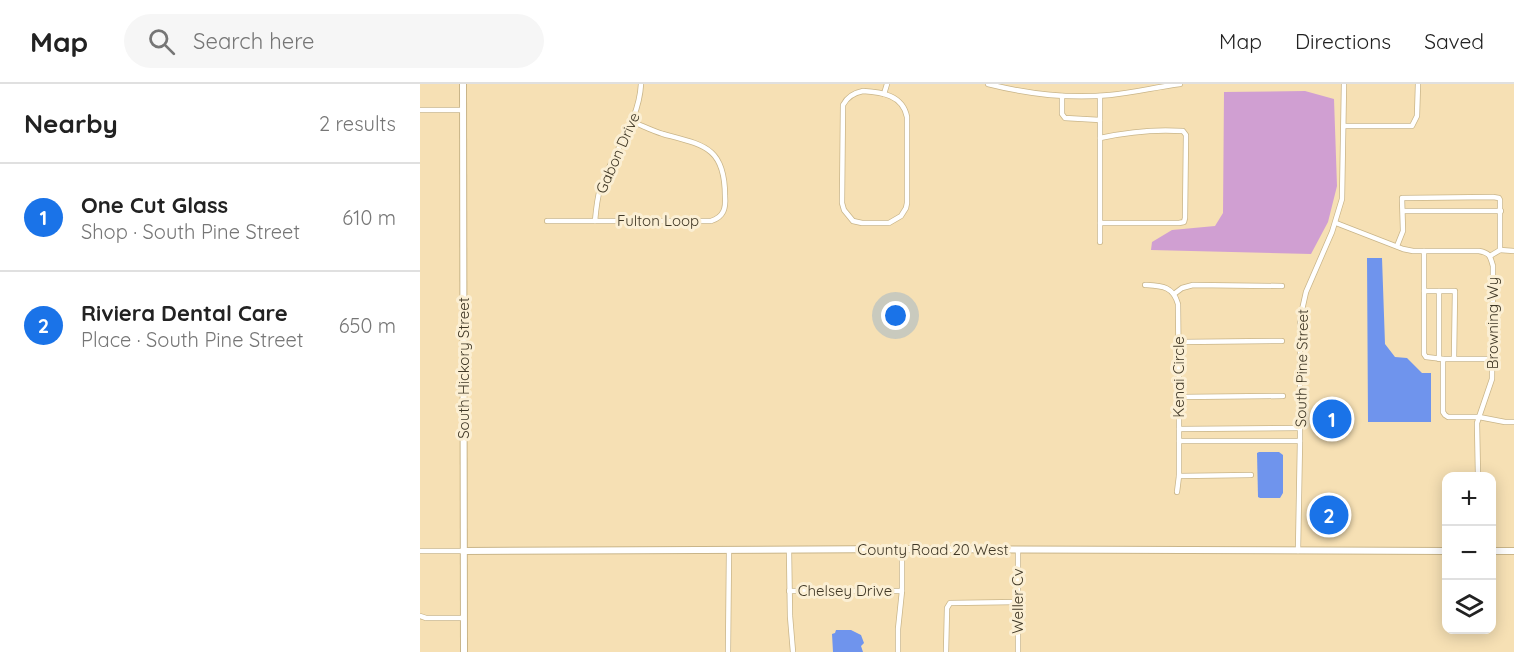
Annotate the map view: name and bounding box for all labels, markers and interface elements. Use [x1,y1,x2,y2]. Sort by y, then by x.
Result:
search box [124,14,544,68]
text: Map [30,24,88,59]
icon: search [145,25,178,58]
text: Search here [193,27,315,55]
text: Map [1219,28,1262,54]
text: Directions [1295,28,1391,54]
text: Saved [1424,28,1484,54]
text: Nearby [24,107,118,140]
street label: Gabon Drive [591,109,644,196]
text: 2 results [319,111,396,136]
text: One Cut Glass [81,191,228,219]
text: 1 [40,205,47,230]
text: 610 m [342,205,396,230]
street label: Fulton Loop [617,211,699,230]
text: Shop · South Pine Street [81,219,300,244]
street label: Browning Wy [1483,277,1502,369]
street label: South Hickory Street [454,297,473,439]
text: Riviera Dental Care [81,299,288,327]
your location [881,301,910,330]
street label: South Pine Street [1291,309,1312,427]
text: 2 [38,313,49,338]
text: 650 m [339,313,396,338]
text: Place · South Pine Street [81,327,304,352]
street label: Kenai Circle [1169,336,1188,418]
pin: 1 [1312,396,1352,442]
map controls [1442,472,1496,634]
button: + [1442,472,1496,526]
pin: 2 [1310,492,1348,538]
button: − [1442,526,1496,580]
street label: County Road 20 West [857,540,1009,559]
street label: Weller Cv [1008,568,1027,634]
button: layers [1442,580,1496,634]
street label: Chelsey Drive [798,581,892,600]

